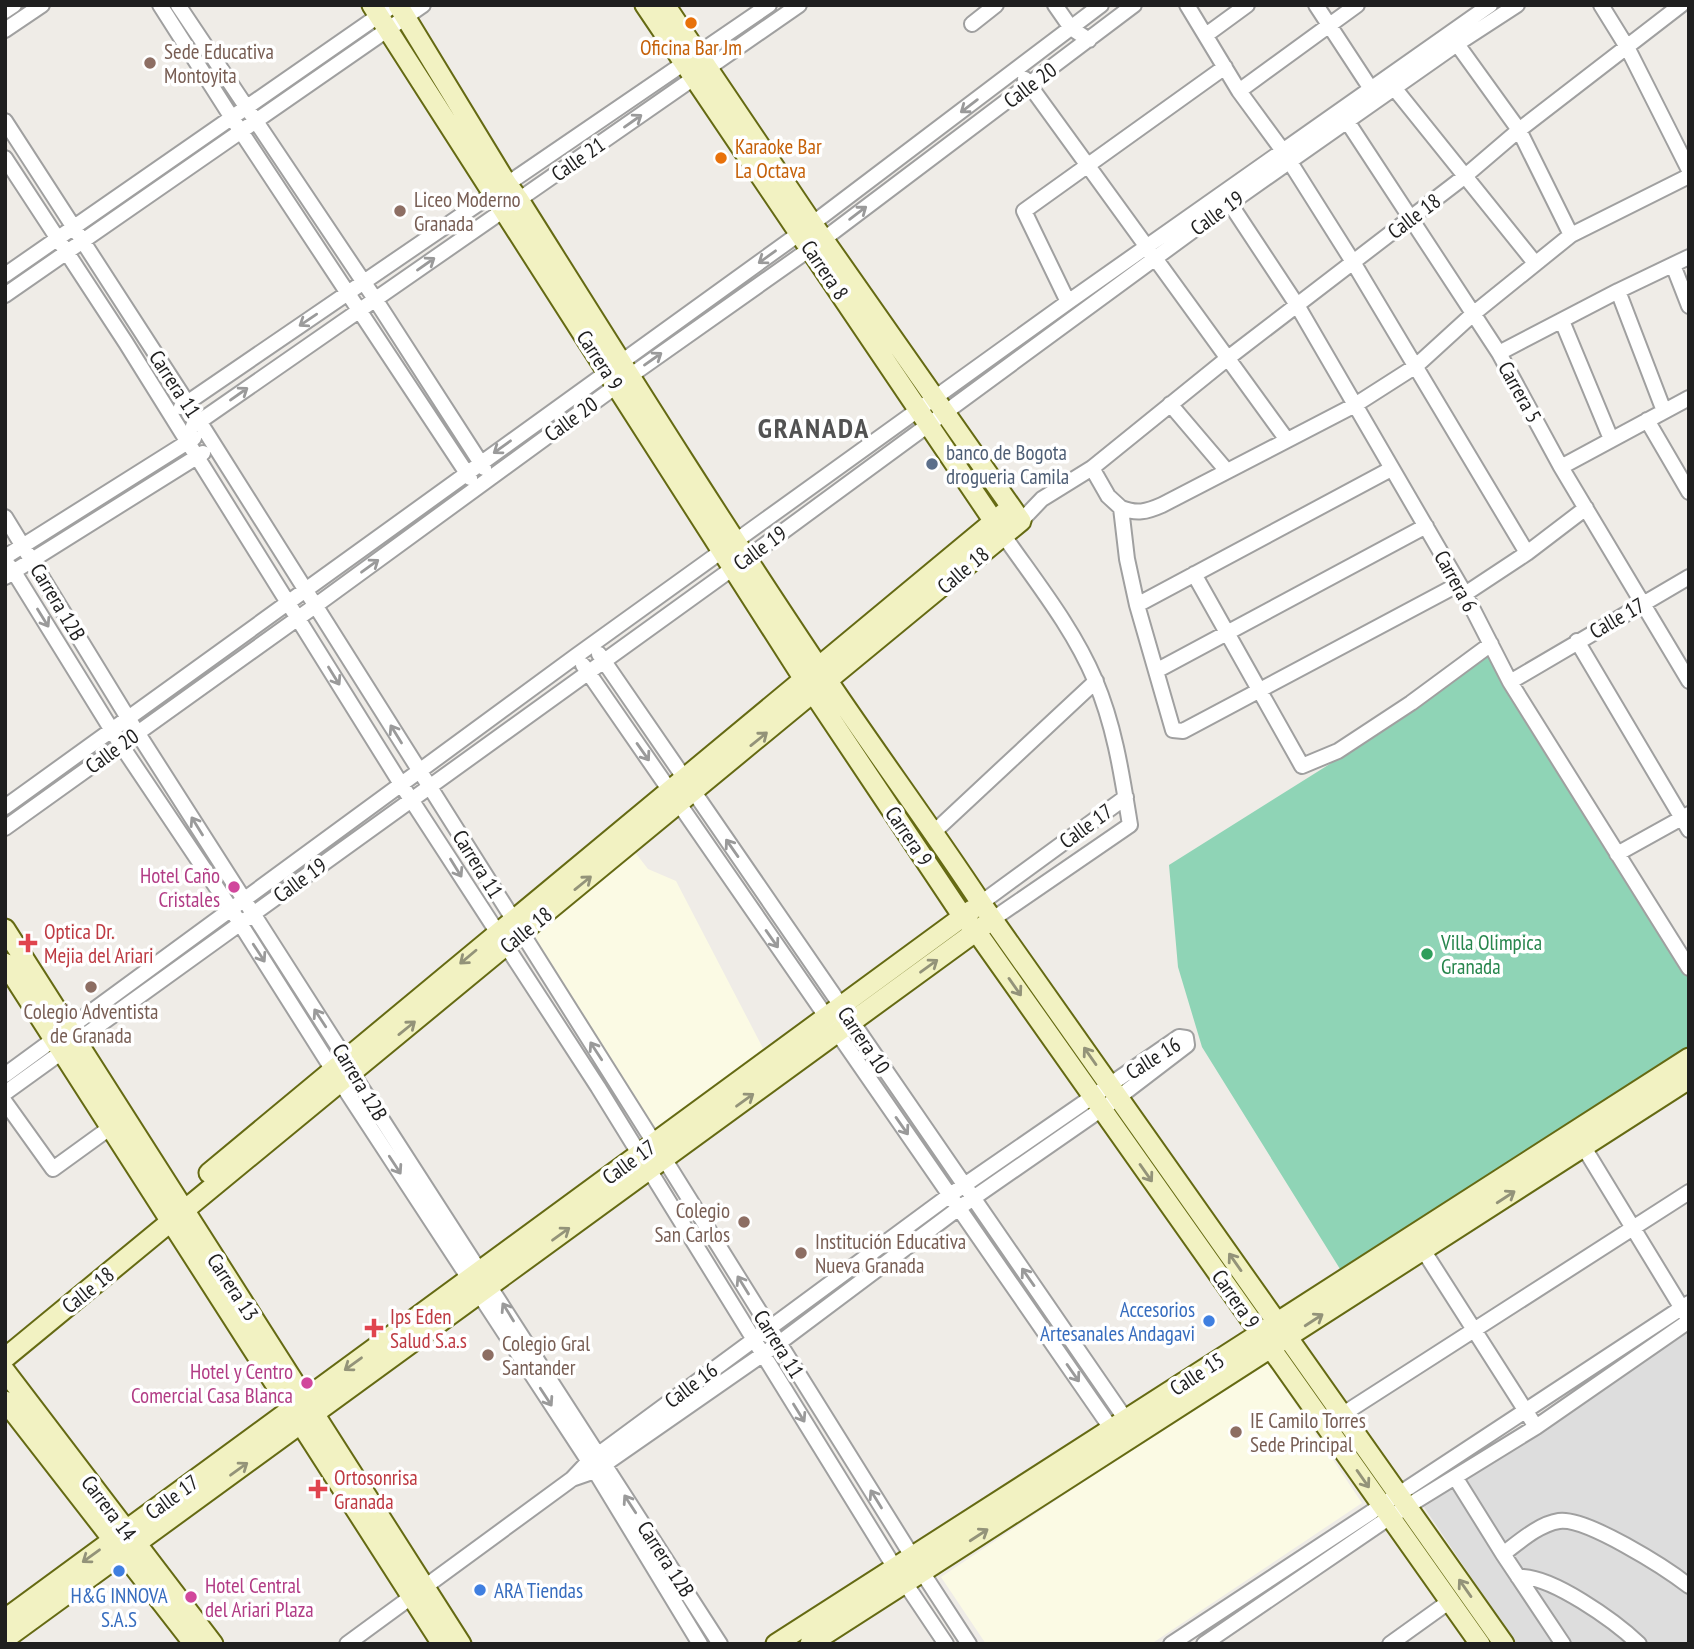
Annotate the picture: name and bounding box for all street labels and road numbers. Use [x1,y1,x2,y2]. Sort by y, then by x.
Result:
street label: Calle 20 [998,56,1062,114]
street label: Calle 21 [546,131,610,187]
street label: Calle 19 [1185,185,1249,241]
street label: Calle 18 [1382,187,1446,245]
street label: Carrera 8 [795,235,855,305]
street label: Carrera 9 [571,325,629,395]
street label: Carrera 11 [143,345,207,423]
street label: Carrera 5 [1492,357,1548,427]
street label: Calle 20 [539,391,603,447]
street label: Calle 19 [728,520,792,576]
street label: Calle 18 [932,541,994,599]
street label: Carrera 6 [1428,546,1484,616]
street label: Carrera 12B [24,558,92,646]
street label: Calle 17 [1584,591,1650,645]
street label: Calle 20 [80,723,144,779]
street label: Calle 17 [1054,798,1118,854]
street label: Carrera 9 [879,801,939,871]
street label: Carrera 11 [447,825,509,903]
street label: Calle 19 [268,852,332,908]
street label: Calle 18 [494,901,558,959]
street label: Carrera 10 [832,1001,896,1079]
street label: Calle 16 [1121,1031,1185,1085]
street label: Carrera 12B [326,1038,394,1126]
street label: Calle 17 [597,1134,661,1190]
street label: Carrera 13 [201,1248,265,1326]
street label: Calle 18 [56,1261,120,1319]
street label: Carrera 9 [1206,1264,1266,1334]
street label: Carrera 11 [748,1305,810,1383]
street label: Calle 15 [1165,1346,1229,1402]
street label: Calle 16 [659,1356,723,1414]
street label: Calle 17 [140,1469,204,1525]
street label: Carrera 14 [76,1470,143,1547]
street label: Carrera 12B [631,1516,701,1602]

